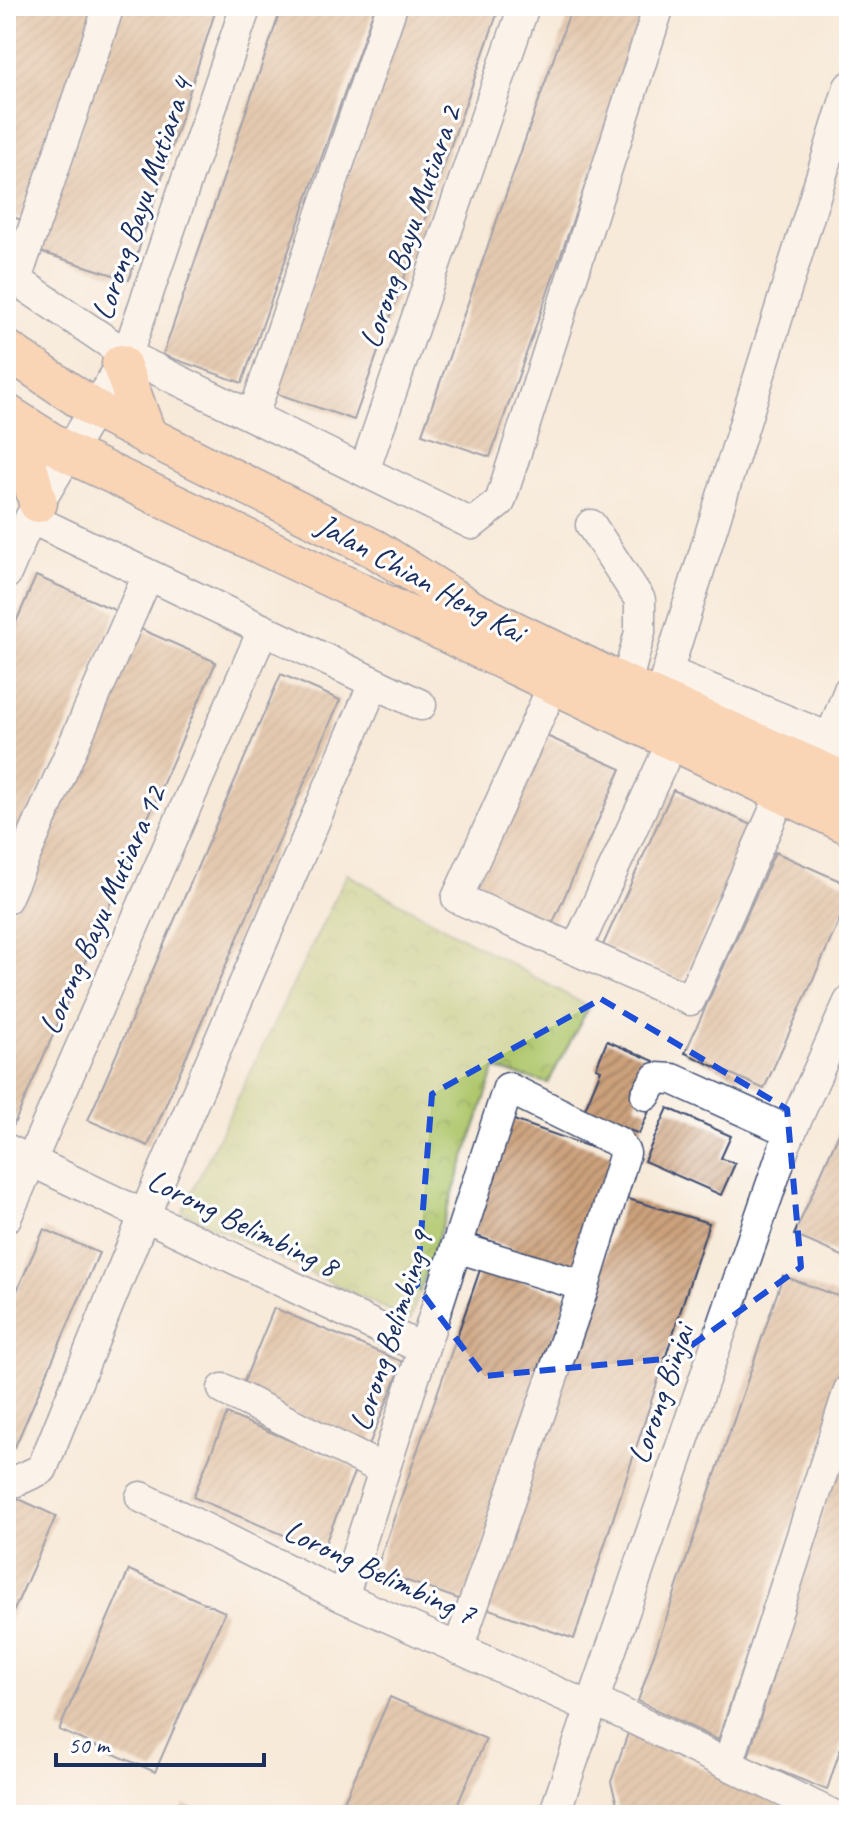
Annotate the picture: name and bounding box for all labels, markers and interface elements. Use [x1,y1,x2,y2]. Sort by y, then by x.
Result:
street label: Lorong Bayu Mutiara 4 [81,69,204,325]
street label: Lorong Bayu Mutiara 2 [349,98,471,353]
street label: Jalan Chian Heng Kai [308,503,536,654]
street label: Lorong Bayu Mutiara 12 [29,777,176,1041]
street label: Lorong Belimbing 8 [141,1159,347,1288]
street label: Lorong Belimbing 9 [340,1224,443,1436]
street label: Lorong Binjai [618,1315,705,1469]
street label: Lorong Belimbing 7 [277,1510,484,1635]
scale bar [56,1717,264,1767]
text: 50 m [68,1730,111,1760]

